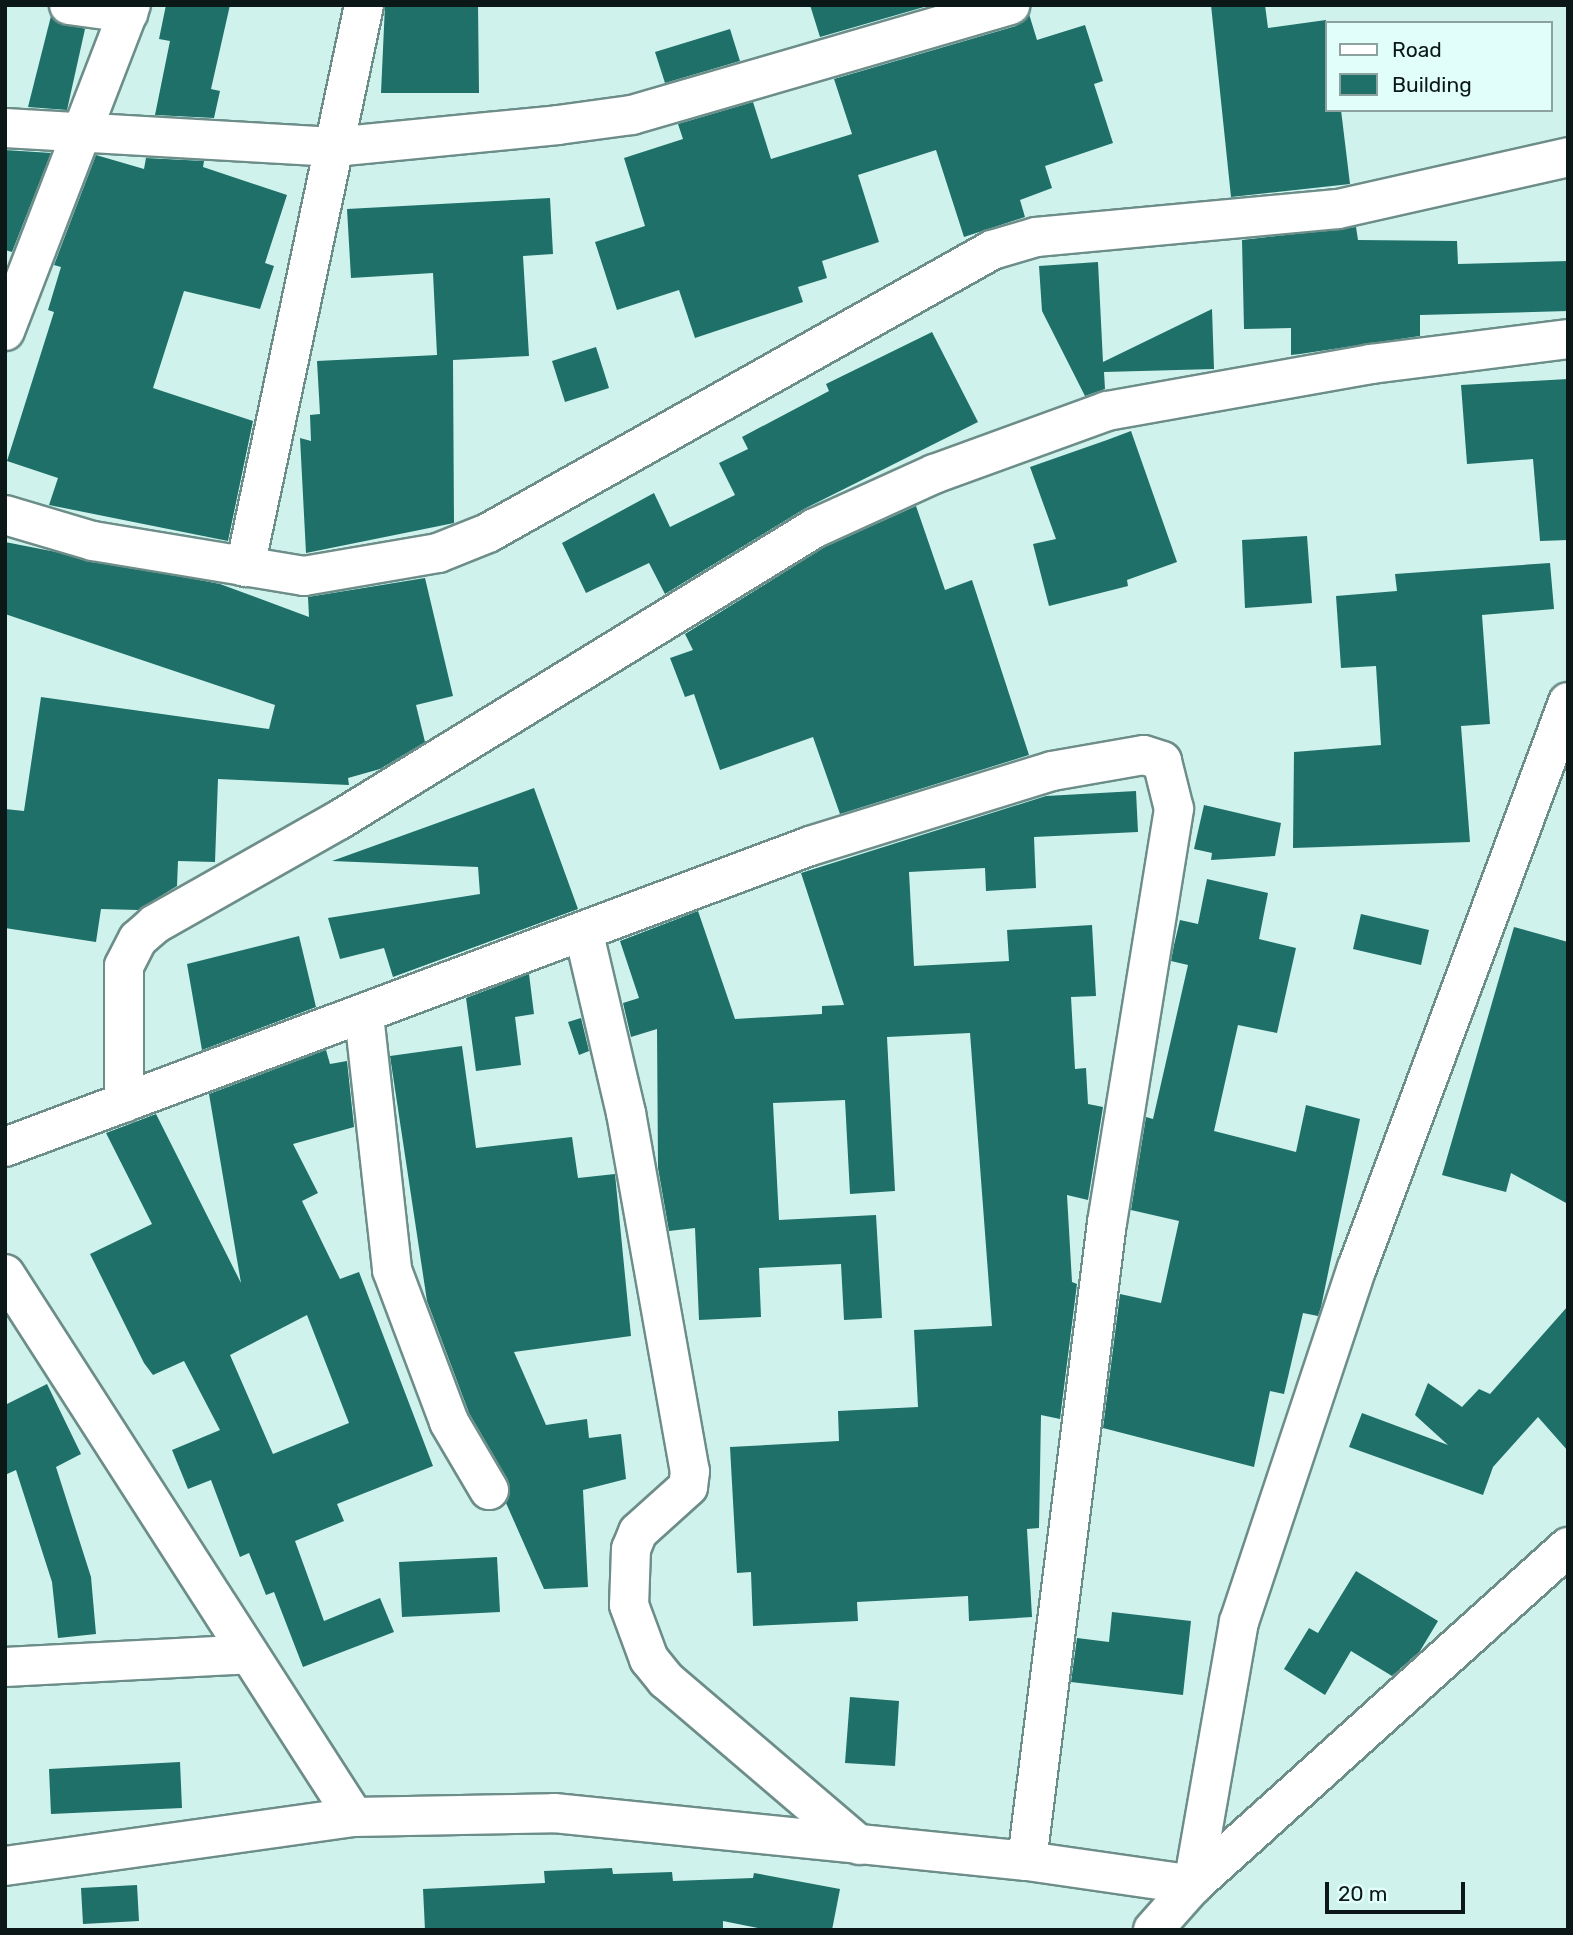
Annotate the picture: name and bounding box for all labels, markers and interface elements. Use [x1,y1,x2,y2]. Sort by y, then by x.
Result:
legend [1324,21,1552,112]
text: Road [1392,37,1442,62]
text: Building [1392,72,1472,97]
scale bar [1328,1868,1468,1912]
text: 20 m [1338,1881,1387,1906]

